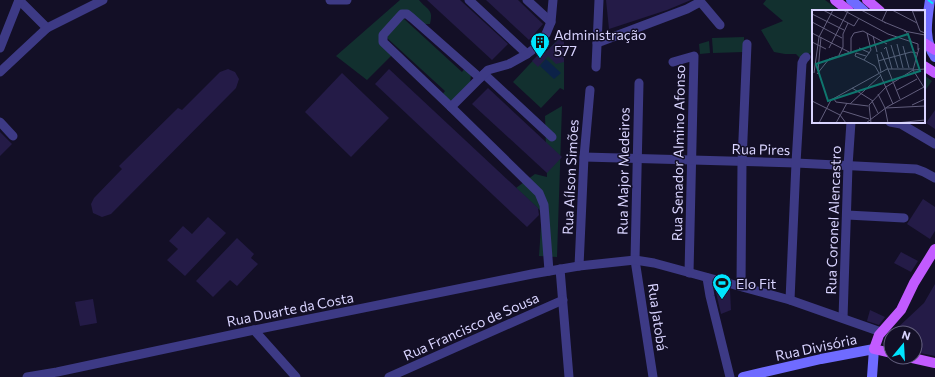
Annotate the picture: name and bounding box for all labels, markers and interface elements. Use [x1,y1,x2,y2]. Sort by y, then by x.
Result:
inset map [812,10,925,123]
place label: Administração 577 [554,26,646,59]
building icon: Administração 577 [529,31,551,59]
street label: Rua Senador Almino Afonso [668,65,688,241]
street label: Rua Major Medeiros [613,107,633,235]
street label: Rua Aílson Simões [558,119,582,235]
street label: Rua Pires [732,140,790,158]
street label: Rua Coronel Alencastro [822,145,844,295]
sports icon: Elo Fit [711,272,733,300]
place label: Elo Fit [736,275,777,292]
street label: Rua Jatobá [645,282,671,352]
street label: Rua Duarte da Costa [225,288,355,330]
street label: Rua Francisco de Sousa [400,288,542,364]
north arrow [883,325,923,365]
text: N [900,328,912,342]
street label: Rua Divisória [774,330,858,364]

